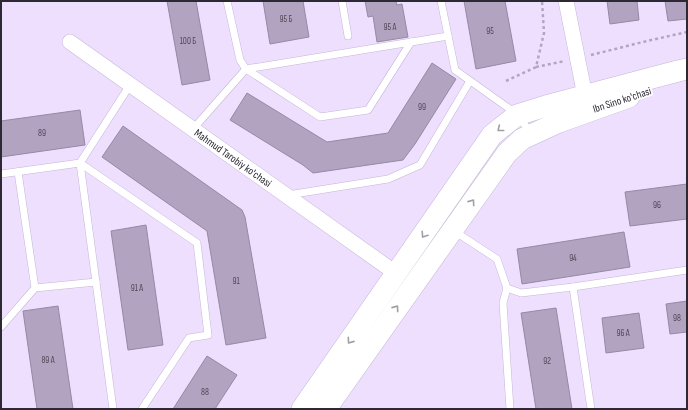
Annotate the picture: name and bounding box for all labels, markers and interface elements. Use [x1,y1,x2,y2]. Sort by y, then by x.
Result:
house number: 95 Б [280,14,293,25]
house number: 95 А [384,22,397,33]
house number: 95 [486,26,494,37]
house number: 100 Б [180,36,196,47]
street label: Ibn Sino ko'chasi [591,84,653,116]
house number: 99 [418,102,426,113]
one-way arrow [497,125,504,132]
street label: Mahmud Tarobiy ko'chasi [192,126,274,189]
house number: 89 [38,128,46,139]
one-way arrow [467,200,474,207]
house number: 96 [653,200,661,211]
one-way arrow [422,230,429,237]
house number: 94 [569,253,577,264]
house number: 91 [232,276,240,287]
house number: 91 А [131,283,143,294]
one-way arrow [391,306,398,313]
house number: 98 [673,313,681,324]
house number: 96 А [616,328,630,339]
one-way arrow [348,337,355,344]
house number: 89 А [41,355,55,366]
house number: 92 [543,356,551,367]
house number: 88 [201,387,209,398]

